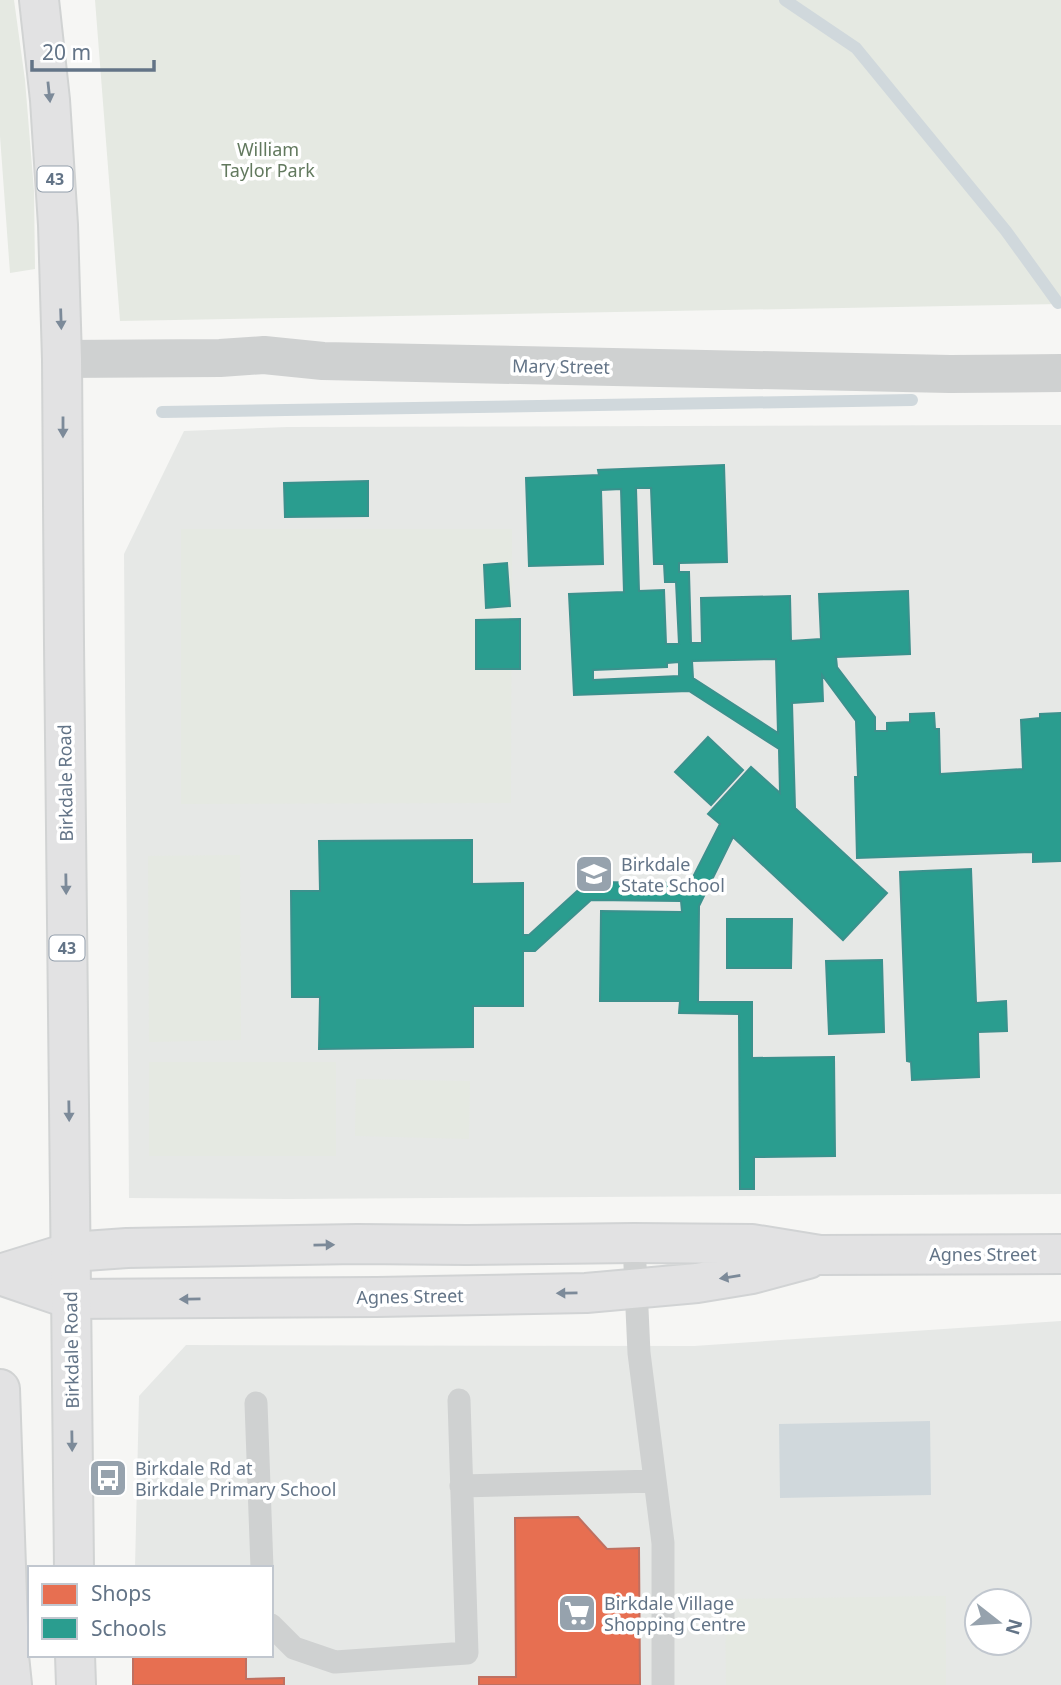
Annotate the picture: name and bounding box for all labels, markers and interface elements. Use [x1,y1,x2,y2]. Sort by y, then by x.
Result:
scale bar [32,28,154,72]
text: 20 m [42,38,91,66]
one-way arrow [44,81,55,103]
park label: William Taylor Park [221,137,315,182]
road number: 43 [38,167,72,192]
one-way arrow [55,309,67,331]
street label: Mary Street [512,353,611,379]
one-way arrow [57,417,68,439]
street label: Birkdale Road [52,724,78,842]
place label: Birkdale State School [621,852,725,897]
school or university icon: Birkdale State School [573,853,615,895]
one-way arrow [61,873,72,895]
road number: 43 [50,936,84,960]
one-way arrow [63,1100,75,1122]
one-way arrow [313,1239,335,1251]
street label: Agnes Street [929,1242,1037,1266]
one-way arrow [719,1272,741,1283]
street label: Agnes Street [356,1283,464,1309]
one-way arrow [556,1287,578,1299]
street label: Birkdale Road [58,1291,84,1409]
one-way arrow [178,1293,200,1305]
one-way arrow [67,1430,78,1452]
place label: Birkdale Rd at Birkdale Primary School [135,1456,336,1501]
bus stop icon: Birkdale Rd at Birkdale Primary School [87,1457,129,1499]
legend [28,1566,273,1657]
text: Shops [91,1579,151,1607]
north arrow [963,1587,1033,1657]
place label: Birkdale Village Shopping Centre [604,1591,746,1636]
supermarket icon: Birkdale Village Shopping Centre [556,1592,598,1634]
text: Schools [91,1614,166,1642]
text: N [1000,1616,1029,1638]

